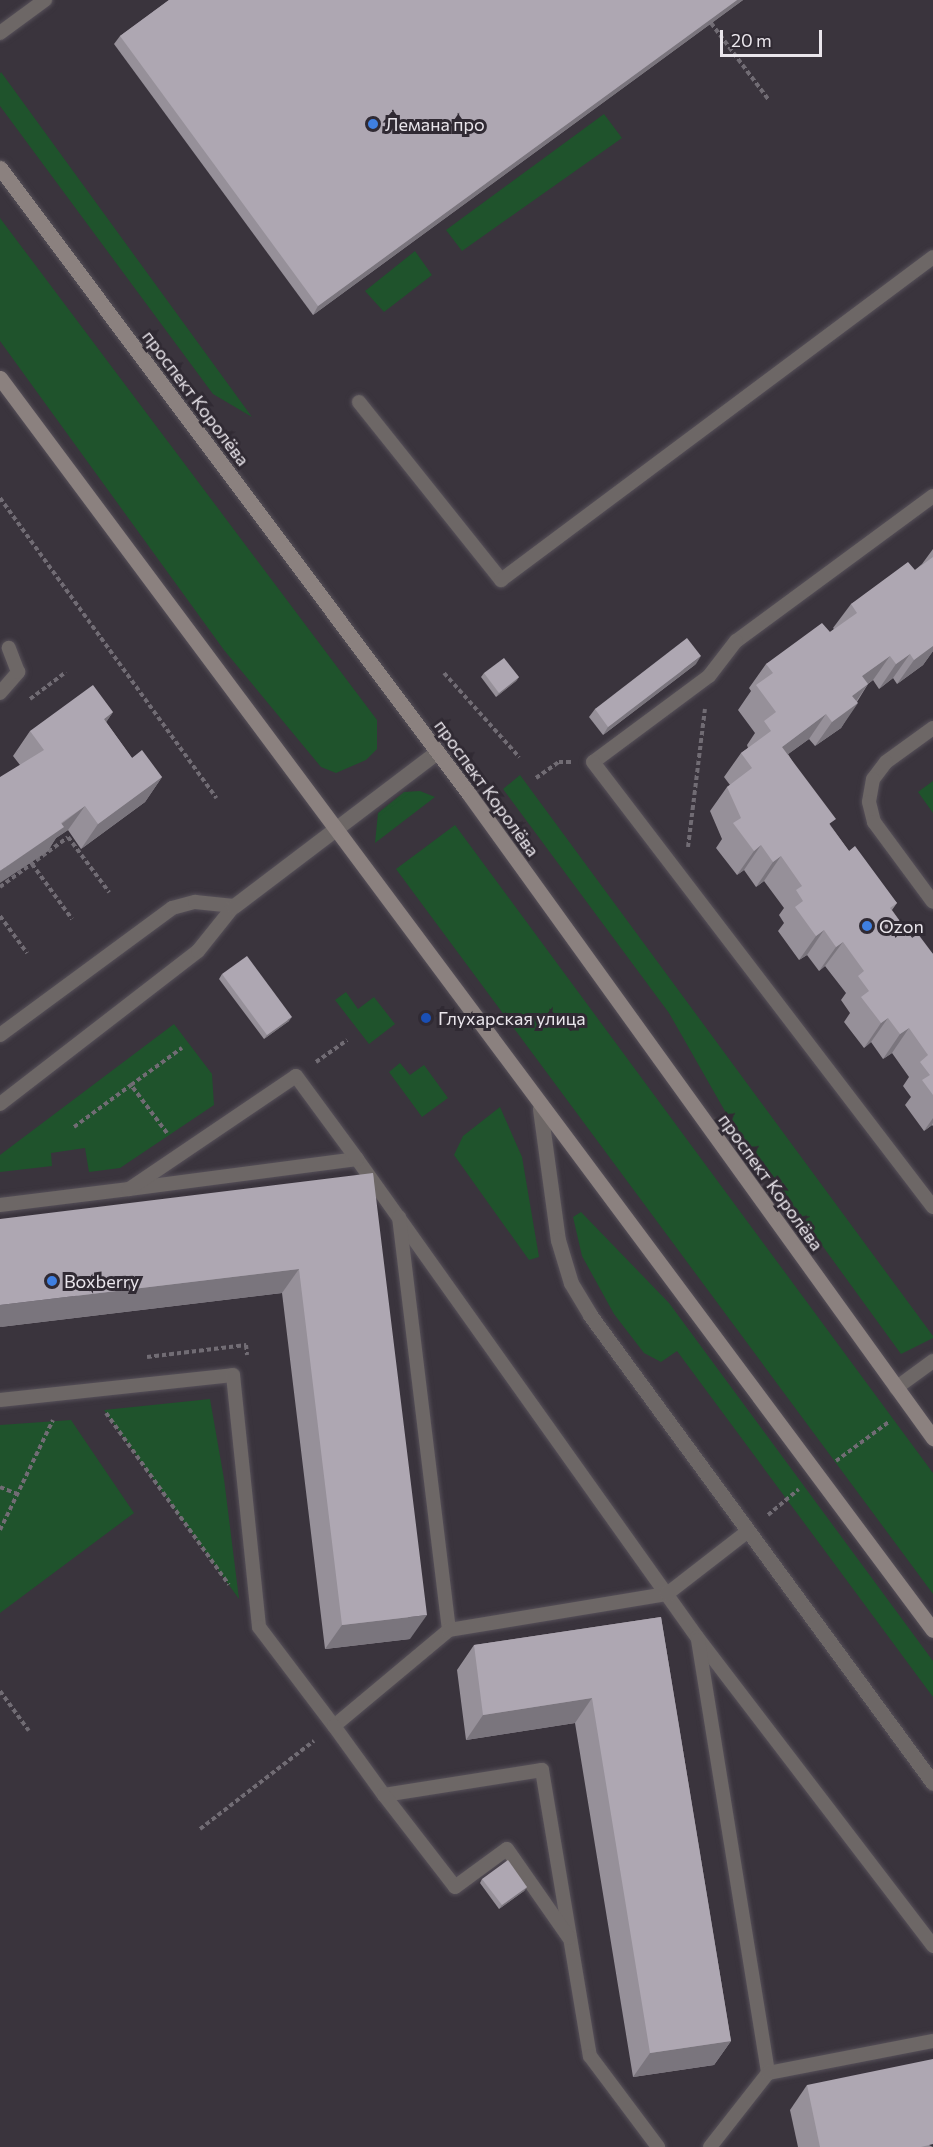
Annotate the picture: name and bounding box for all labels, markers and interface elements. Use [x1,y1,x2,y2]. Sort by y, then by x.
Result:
scale bar [723,18,825,56]
text: 20 m [731,29,772,51]
place label: Лемана про [385,113,485,135]
marker: Лемана про [366,117,380,131]
street label: проспект Королёва [138,326,254,470]
street label: проспект Королёва [430,715,544,861]
place label: Ozon [879,915,924,937]
marker: Ozon [860,919,874,933]
place label: Глухарская улица [438,1007,586,1029]
marker: Глухарская улица [419,1011,433,1025]
street label: проспект Королёва [714,1109,828,1255]
place label: Boxberry [64,1270,139,1292]
marker: Boxberry [45,1274,59,1288]

